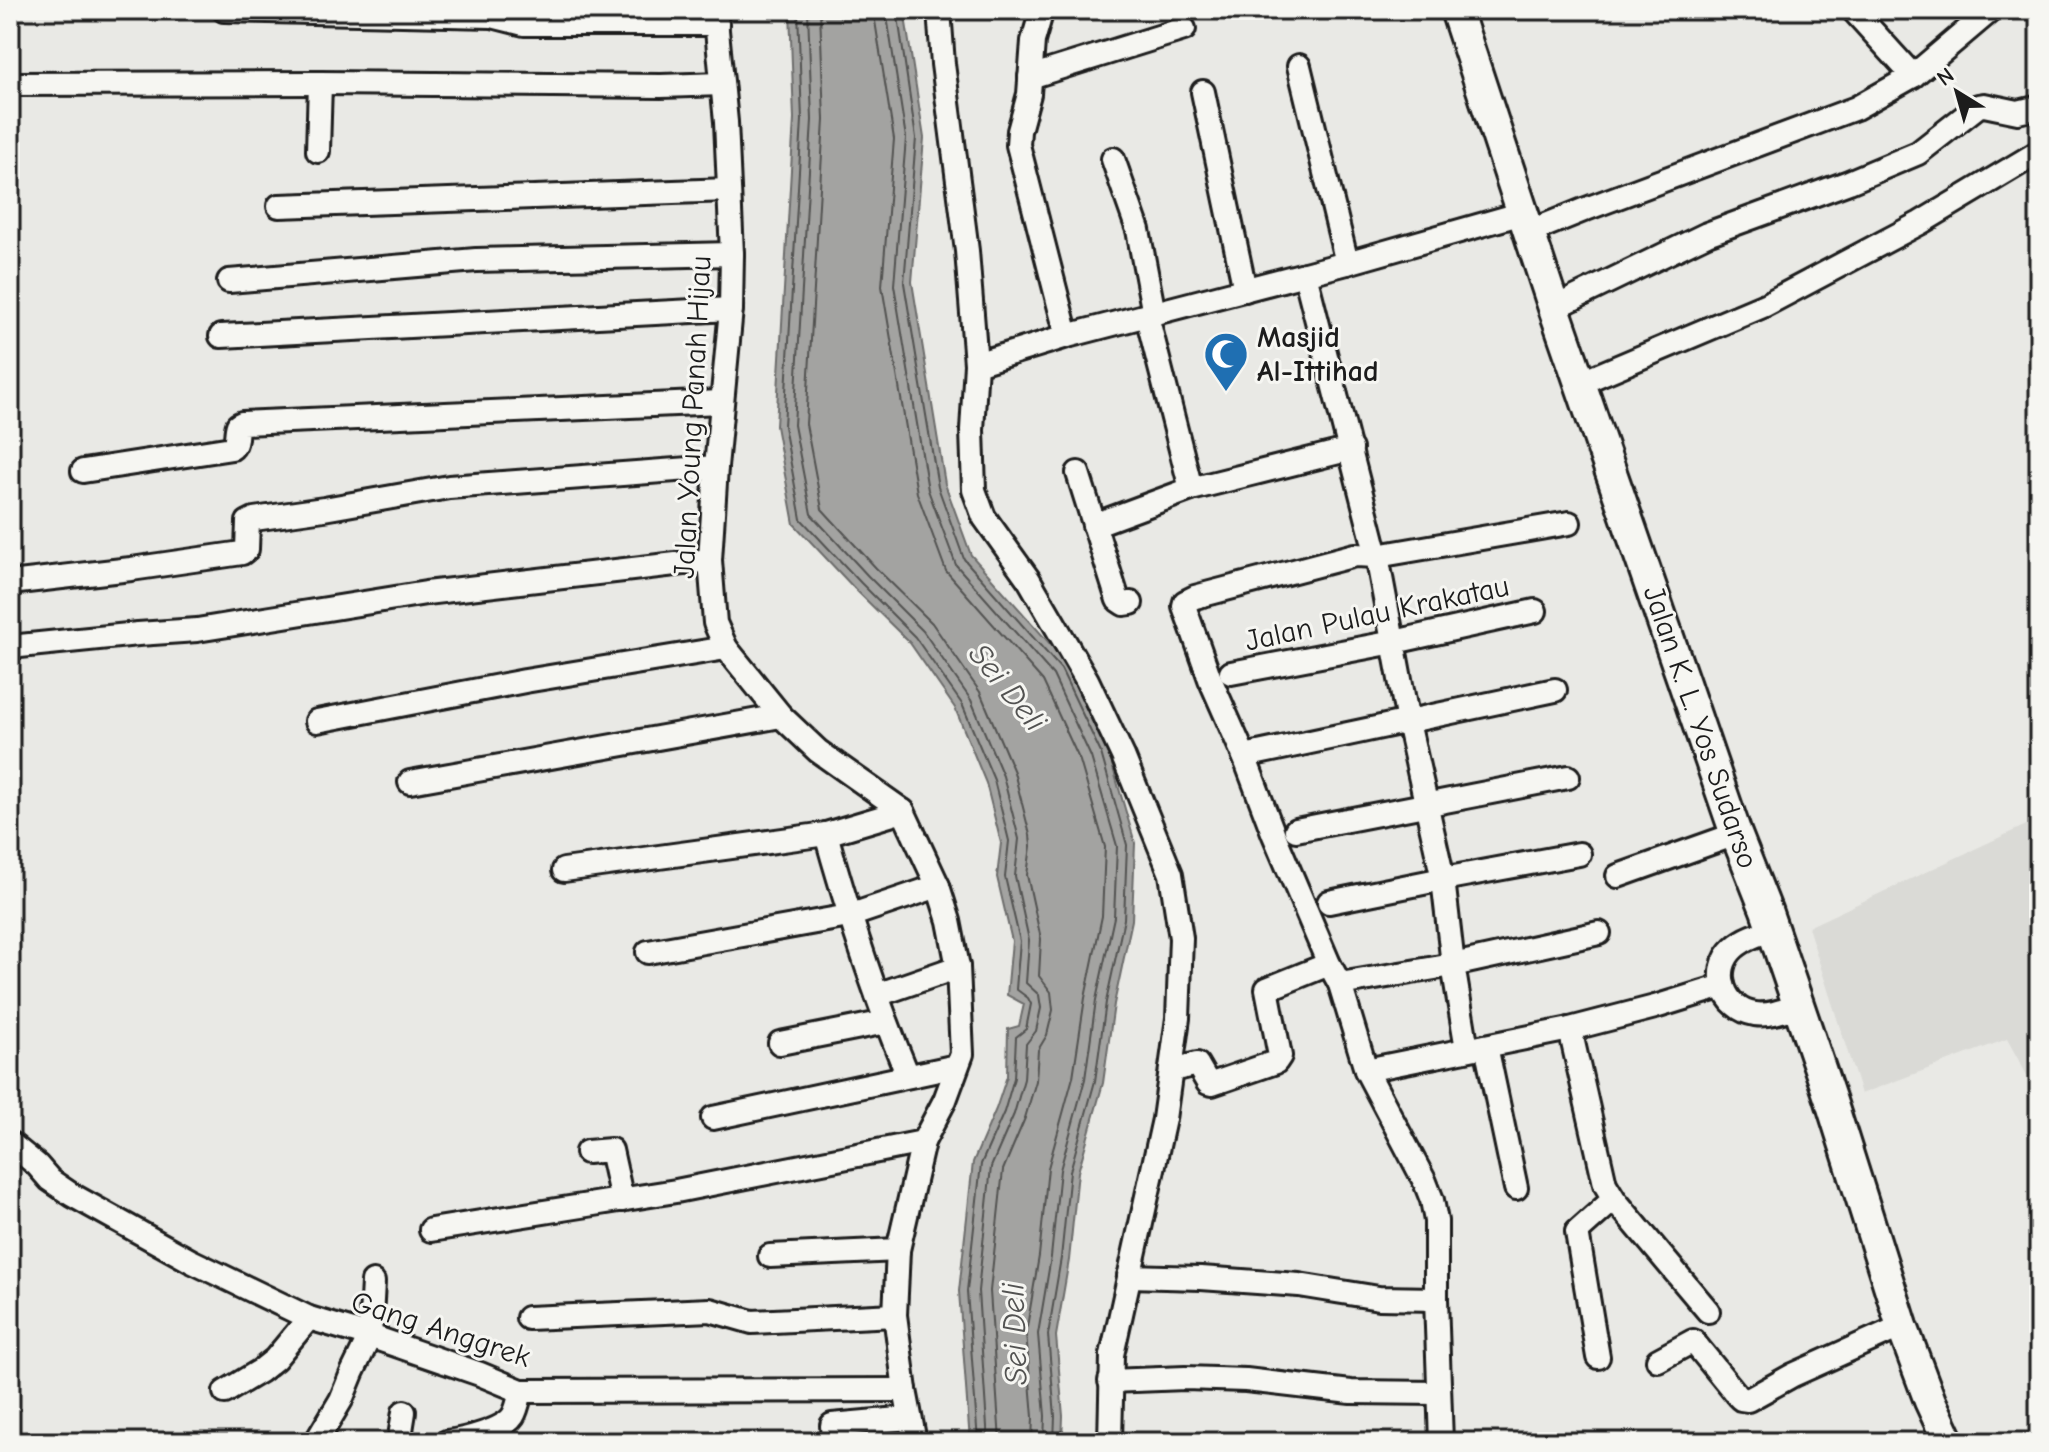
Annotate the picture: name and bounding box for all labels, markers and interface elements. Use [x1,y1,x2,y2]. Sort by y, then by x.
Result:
north arrow [1917,52,1997,132]
text: N [1932,62,1959,92]
street label: Jalan Young Panah Hijau [667,255,718,579]
place label: Masjid Al-Ittihad [1257,320,1379,389]
mosque icon: Masjid Al-Ittihad [1202,330,1250,393]
street label: Jalan Pulau Krakatau [1242,568,1512,659]
street label: Jalan K. L. Yos Sudarso [1636,581,1765,873]
water label: Sei Deli [961,636,1055,739]
water label: Sei Deli [994,1282,1035,1386]
street label: Gang Anggrek [347,1284,535,1375]

